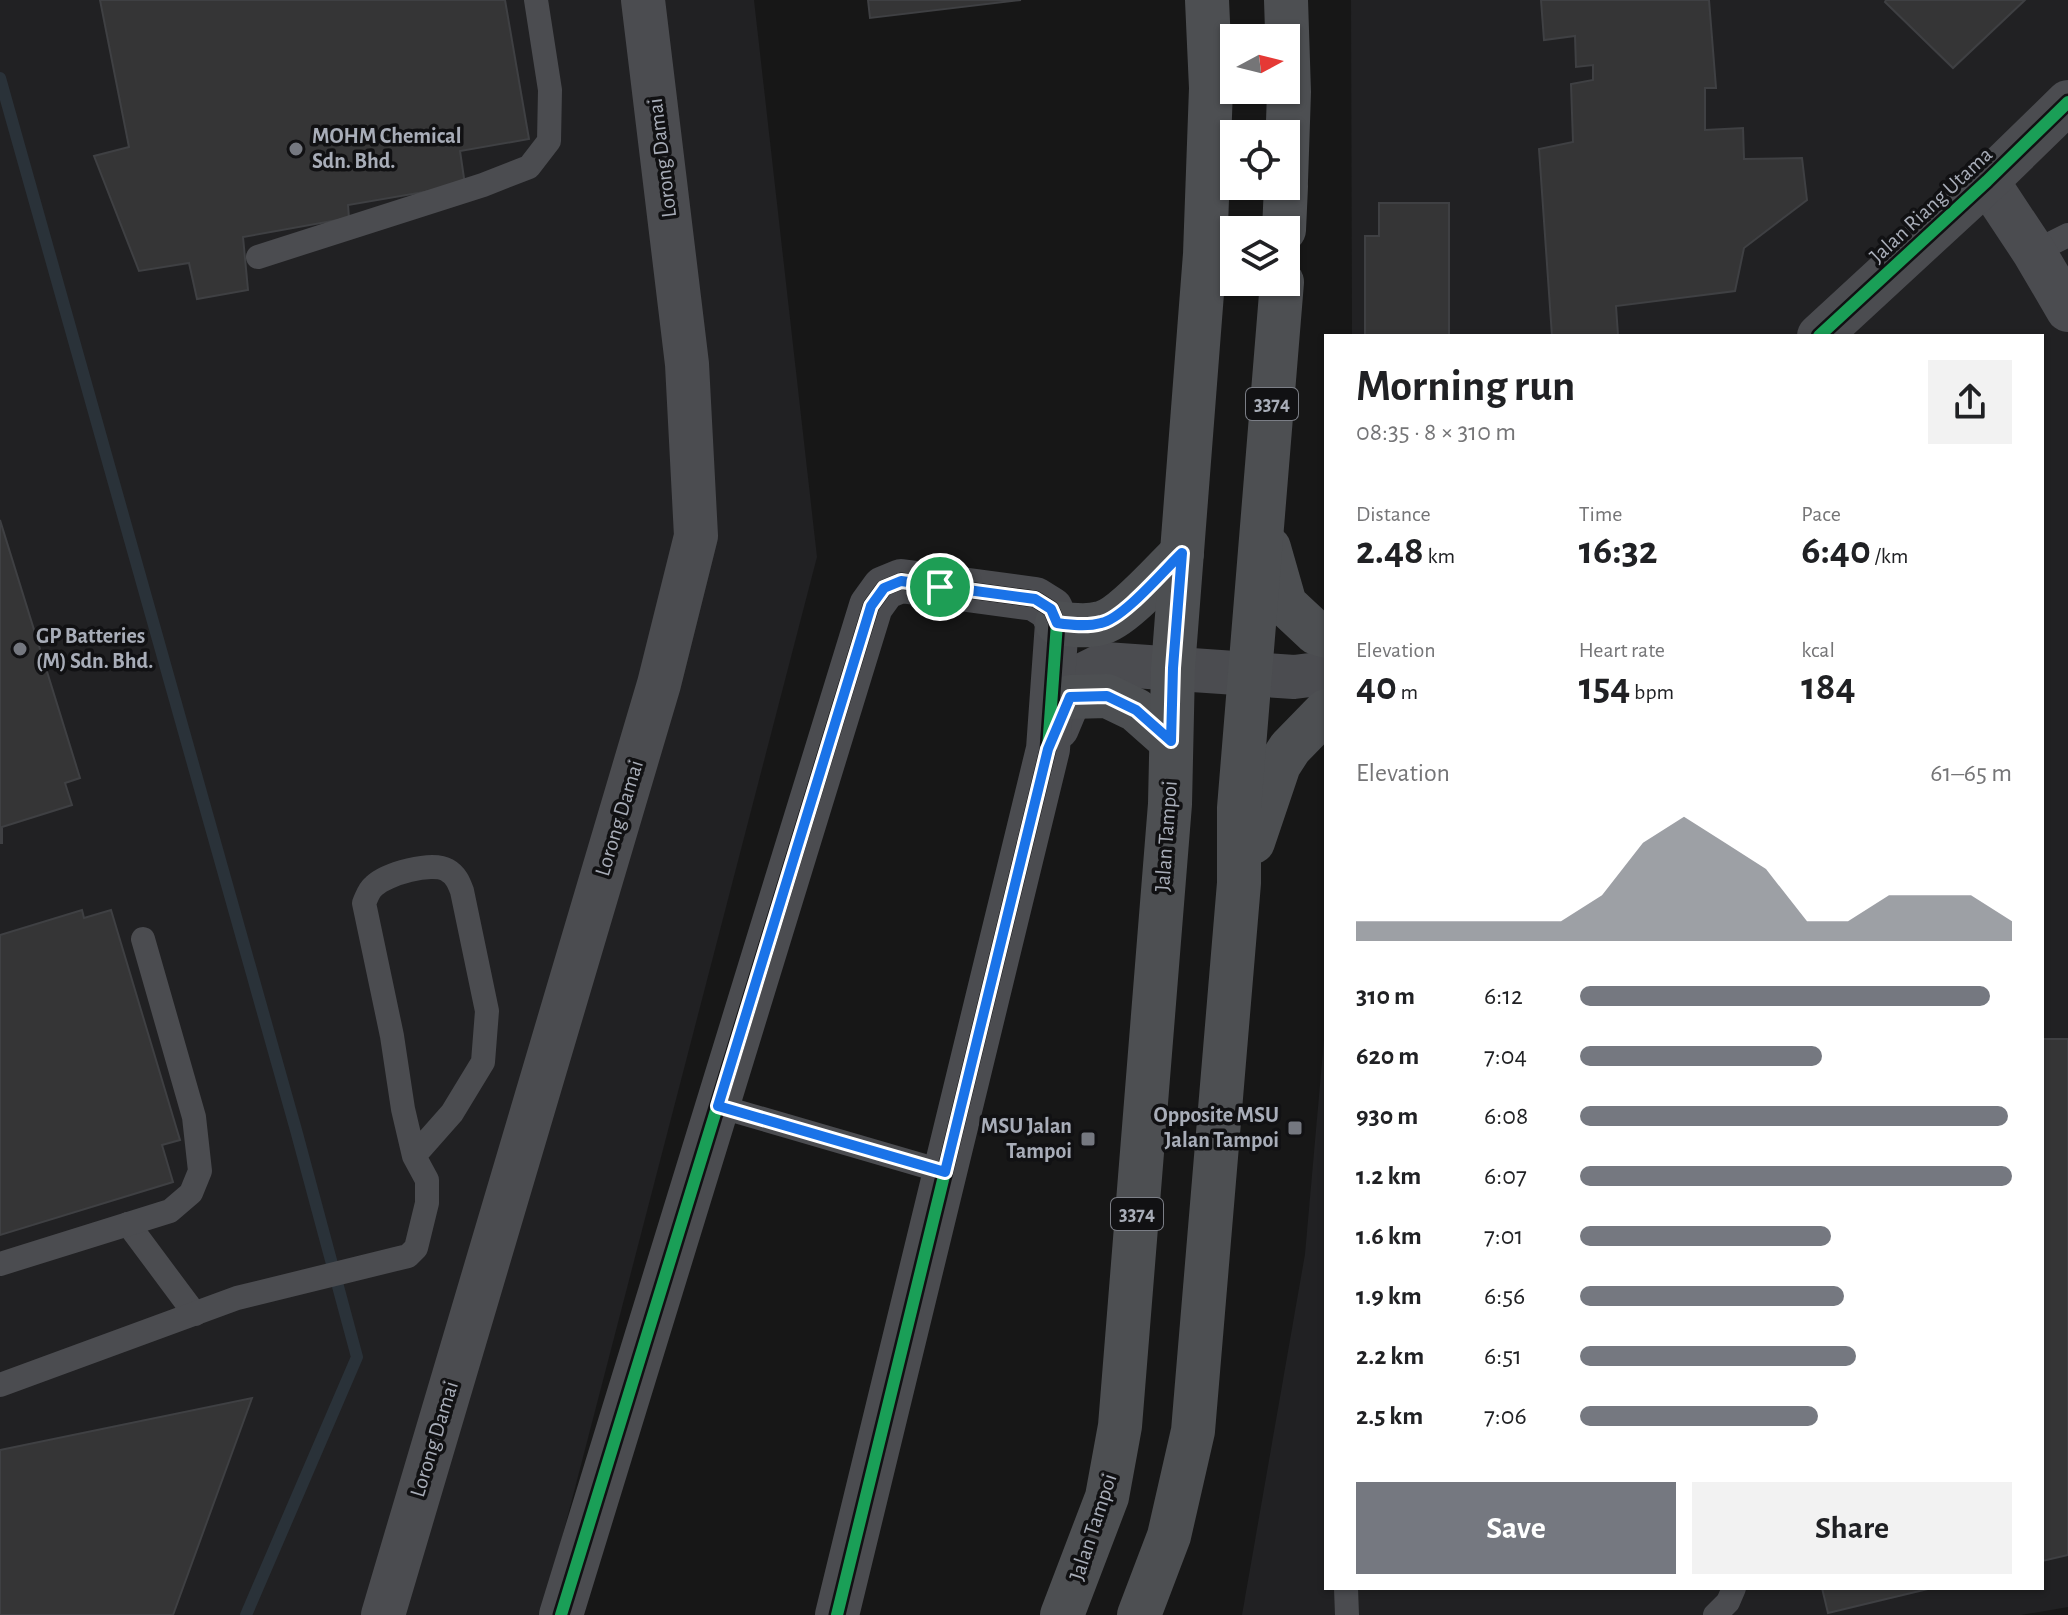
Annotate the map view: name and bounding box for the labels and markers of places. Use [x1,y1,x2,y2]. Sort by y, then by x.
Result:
place label: MOHM Chemical Sdn. Bhd. [312,125,461,172]
marker: MOHM Chemical Sdn. Bhd. [287,140,305,158]
pin [906,553,974,621]
place label: GP Batteries (M) Sdn. Bhd. [36,625,153,672]
marker: GP Batteries (M) Sdn. Bhd. [11,640,29,658]
place label: Opposite MSU Jalan Tampoi [1153,1104,1279,1151]
place label: MSU Jalan Tampoi [981,1115,1072,1162]
marker: Opposite MSU Jalan Tampoi [1286,1119,1304,1137]
marker: MSU Jalan Tampoi [1079,1130,1097,1148]

